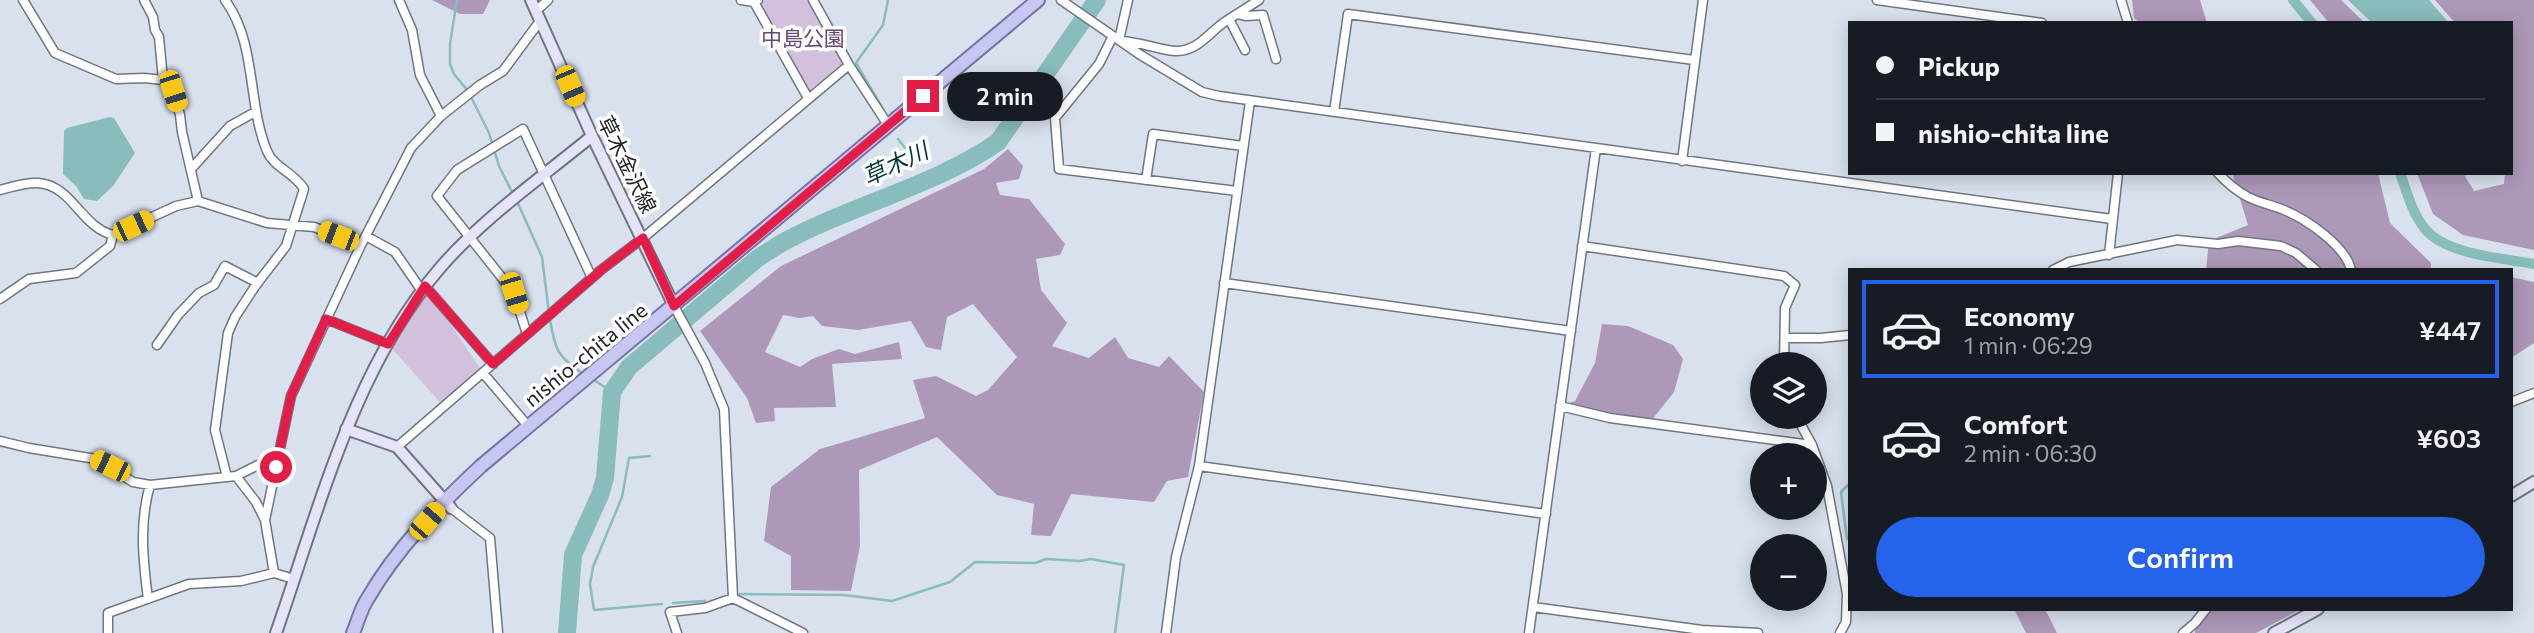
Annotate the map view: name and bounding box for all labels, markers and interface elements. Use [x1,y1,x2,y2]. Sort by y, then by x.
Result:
park label: 中島公園 [761,25,845,50]
text: Pickup [1918,50,2000,81]
car [553,63,588,109]
car [157,68,190,114]
callout: 2 min [948,72,1063,120]
route end [907,80,939,112]
text: 2 min [977,82,1033,110]
street label: 草木金沢線 [594,111,662,217]
text: nishio-chita line [1918,117,2109,148]
water label: 草木川 [858,134,935,190]
car [110,208,157,244]
car [315,219,362,253]
car [498,270,531,316]
street label: nishio-chita line [518,297,652,411]
icon: car [1880,298,1943,361]
text: Economy [1964,300,2075,331]
text: ¥447 [2419,314,2481,345]
text: 1 min · 06:29 [1964,331,2093,359]
map controls [1750,352,1827,611]
button: layers [1750,352,1827,429]
icon: car [1880,406,1943,469]
text: Comfort [1964,408,2067,439]
text: ¥603 [2417,422,2481,453]
text: 2 min · 06:30 [1964,439,2097,467]
button: + [1750,443,1827,520]
car [87,447,134,485]
route start [260,451,292,483]
car [406,498,449,544]
button: Confirm [1876,517,2485,597]
button: − [1750,534,1827,611]

